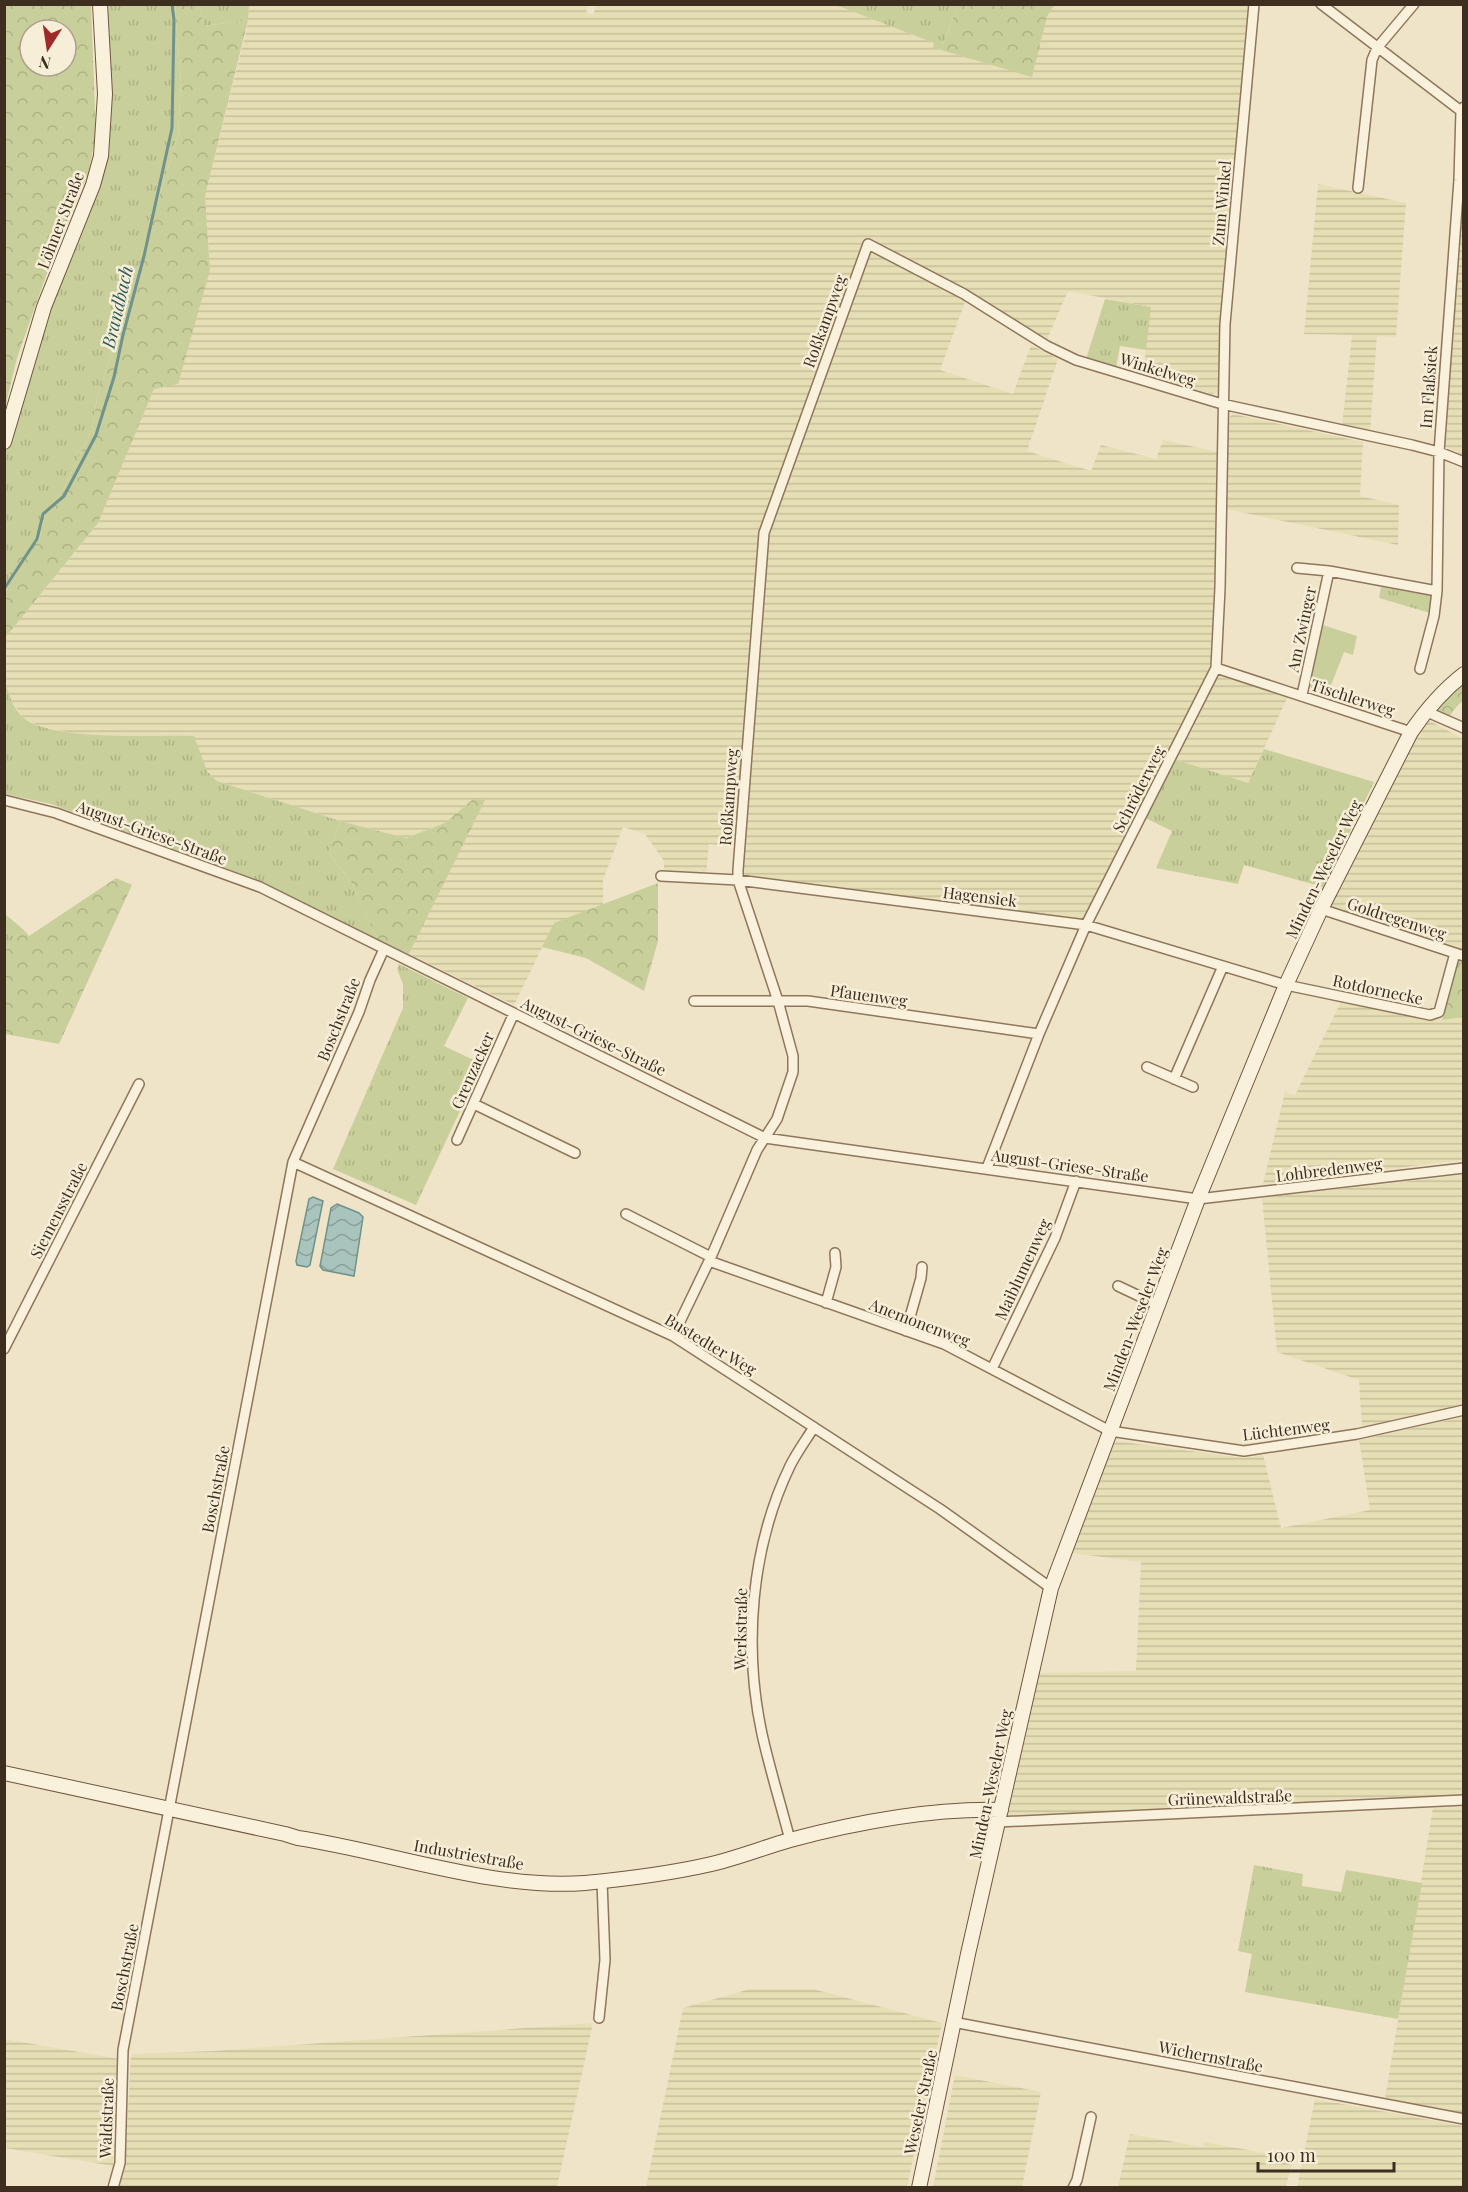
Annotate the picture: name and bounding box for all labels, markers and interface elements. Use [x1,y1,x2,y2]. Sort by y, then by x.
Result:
north arrow [18,18,78,78]
text: N [37,52,53,75]
street label: Zum Winkel [1207,159,1235,247]
street label: Löhner Straße [32,168,88,272]
water label: Brandbach [96,263,138,352]
street label: Roßkampweg [798,271,851,370]
street label: Im Flaßsiek [1415,345,1441,429]
street label: Winkelweg [1117,347,1199,391]
street label: Am Zwinger [1281,584,1320,675]
street label: Tischlerweg [1308,674,1398,721]
street label: Schröderweg [1107,742,1169,836]
street label: Roßkampweg [714,747,742,846]
street label: August-Griese-Straße [73,795,230,869]
street label: Minden-Weseler Weg [1280,795,1366,942]
street label: Hagensiek [942,881,1019,911]
street label: Goldregenweg [1345,892,1450,944]
street label: Rotdornecke [1331,969,1425,1009]
street label: Boschstraße [312,974,364,1064]
street label: Pfauenweg [829,979,910,1011]
street label: August-Griese-Straße [517,991,670,1080]
street label: Grenzacker [446,1028,498,1112]
street label: August-Griese-Straße [989,1143,1150,1186]
street label: Lohbredenweg [1275,1152,1384,1186]
street label: Siemensstraße [25,1158,91,1262]
street label: Maiblumenweg [989,1214,1055,1323]
street label: Minden-Weseler Weg [1098,1244,1172,1394]
street label: Anemonenweg [866,1293,974,1351]
street label: Bustedter Weg [661,1308,761,1380]
street label: Lüchtenweg [1241,1413,1331,1445]
street label: Boschstraße [196,1444,234,1534]
street label: Werkstraße [729,1588,751,1671]
street label: Minden-Weseler Weg [964,1707,1016,1861]
street label: Grünewaldstraße [1167,1784,1293,1810]
street label: Industriestraße [412,1834,526,1874]
street label: Boschstraße [105,1922,143,2012]
street label: Wichernstraße [1156,2035,1265,2076]
street label: Weseler Straße [898,2048,941,2157]
street label: Waldstraße [94,2077,118,2160]
scale bar [1258,2135,1394,2173]
text: 100 m [1267,2143,1316,2167]

